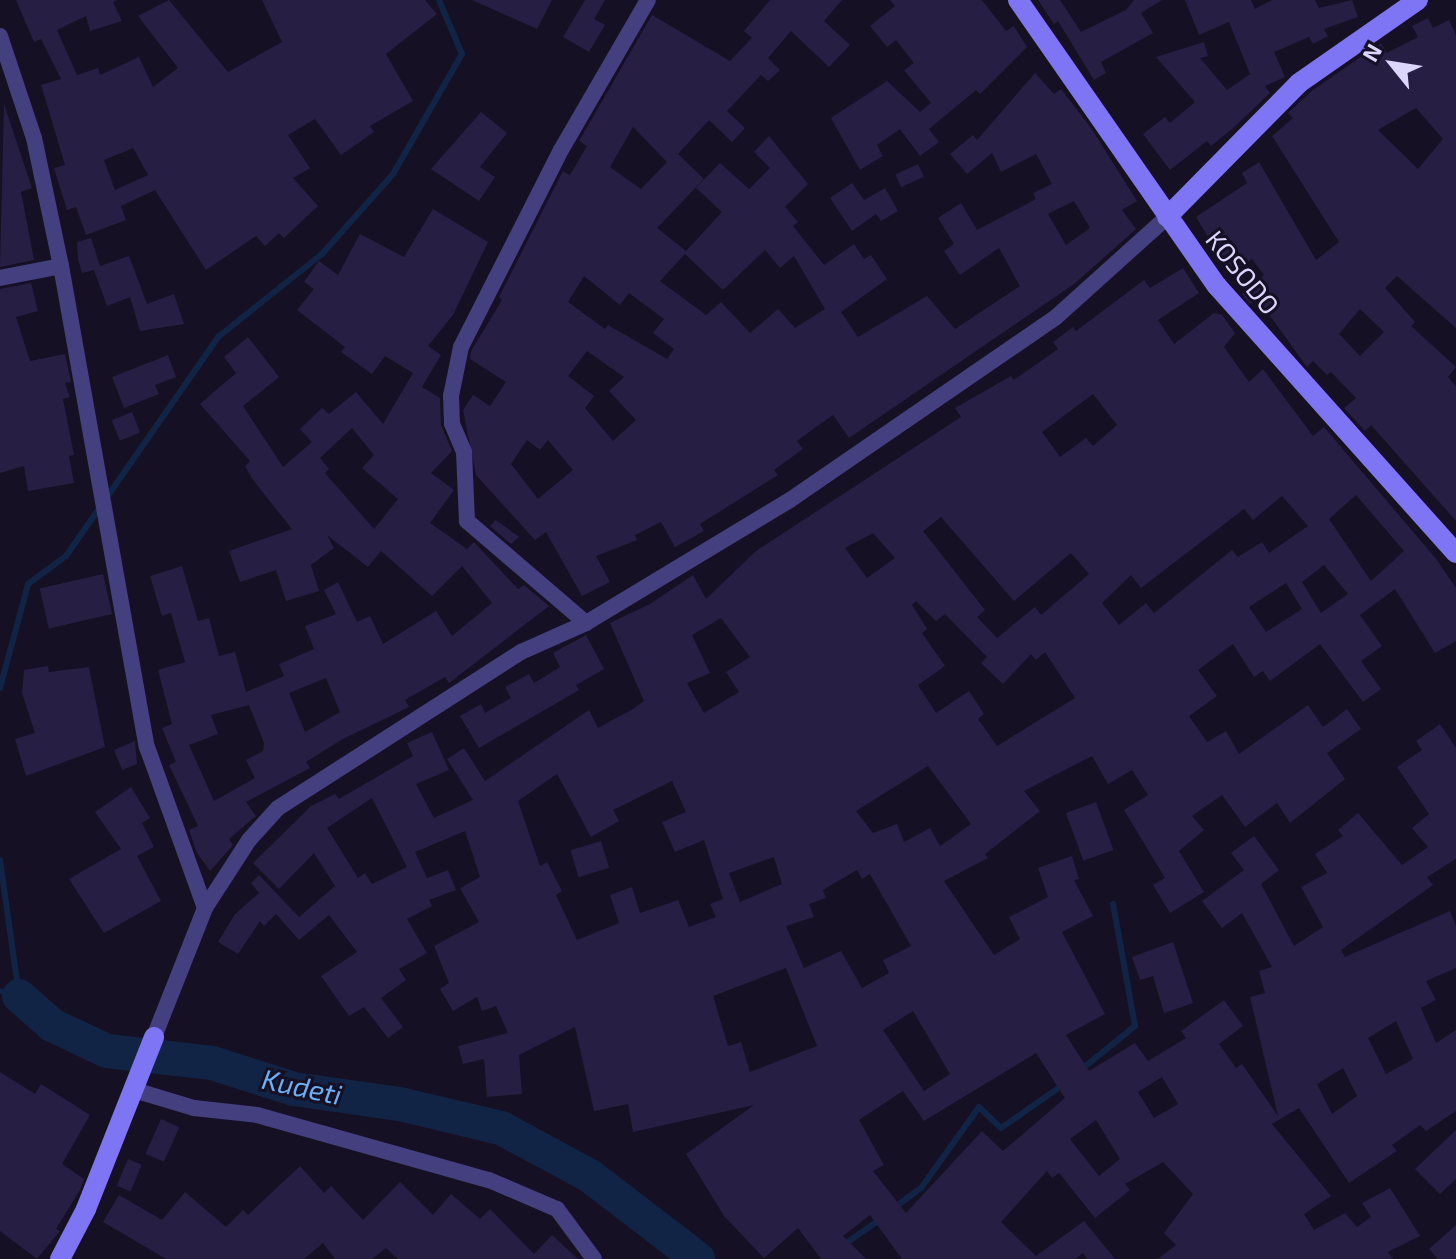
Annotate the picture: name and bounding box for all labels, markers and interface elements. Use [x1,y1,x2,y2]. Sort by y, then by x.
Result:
north arrow [1352,24,1432,104]
text: N [1356,39,1386,65]
street label: KOSODO [1200,224,1286,320]
water label: Kudeti [259,1061,345,1111]

